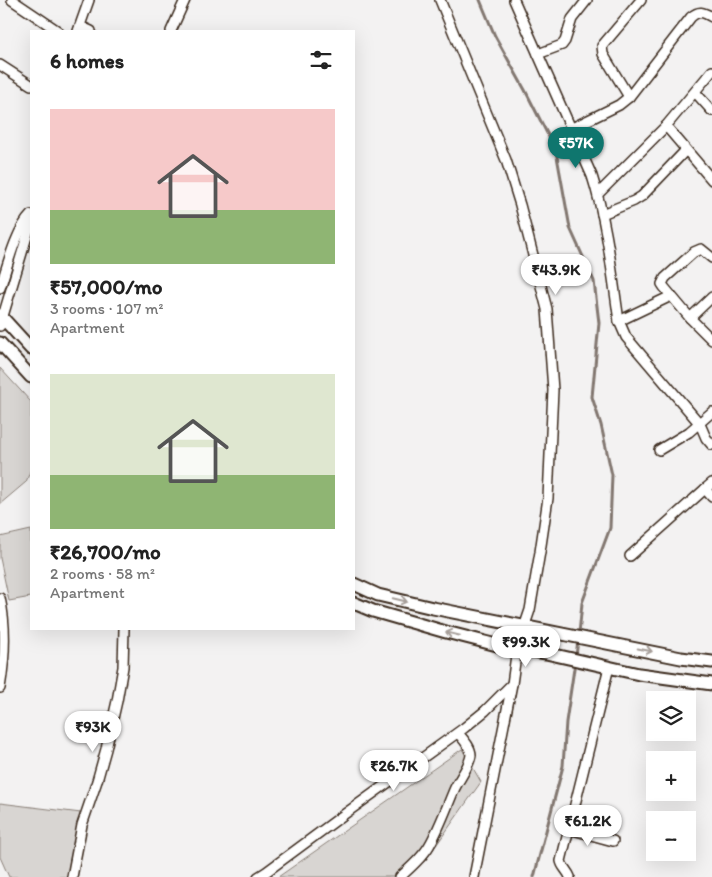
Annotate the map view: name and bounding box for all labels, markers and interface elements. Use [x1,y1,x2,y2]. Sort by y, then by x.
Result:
icon: filters [307,46,335,74]
text: 6 homes [50,48,124,73]
pin: ₹57K [546,126,606,169]
text: ₹57K [559,133,593,152]
icon: home [148,141,238,231]
pin: ₹43.9K [515,254,597,296]
text: ₹43.9K [532,260,580,279]
text: ₹57,000/mo [50,274,163,299]
text: 3 rooms · 107 m² [50,299,163,318]
text: Apartment [50,318,125,337]
icon: home [148,406,238,496]
text: ₹26,700/mo [50,539,161,564]
text: 2 rooms · 58 m² [50,564,155,583]
text: Apartment [50,583,125,602]
one-way arrow [391,596,407,605]
pin: ₹99.3K [485,626,567,668]
one-way arrow [445,629,461,638]
text: ₹99.3K [502,632,550,651]
one-way arrow [636,646,652,655]
map controls [646,691,696,861]
button: layers [646,691,696,741]
pin: ₹93K [63,710,123,753]
text: ₹93K [75,717,111,736]
pin: ₹26.7K [353,750,435,792]
button: + [646,751,696,801]
text: ₹26.7K [371,756,417,775]
pin: ₹61.2K [547,804,629,847]
text: ₹61.2K [565,811,611,830]
button: − [646,811,696,861]

